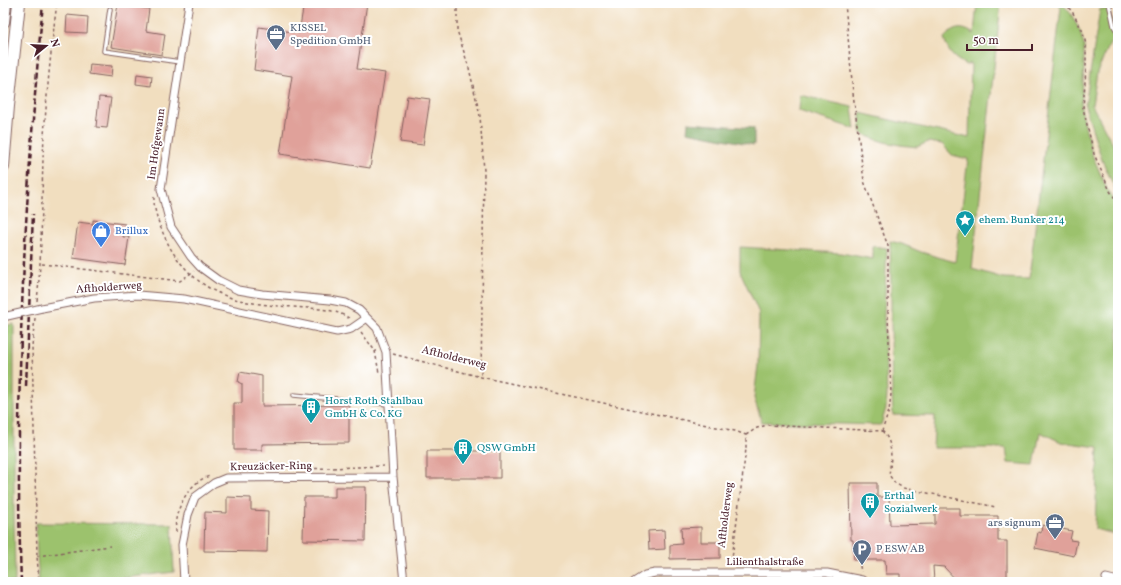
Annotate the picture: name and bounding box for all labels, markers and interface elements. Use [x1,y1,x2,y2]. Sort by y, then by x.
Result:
place label: KISSEL Spedition GmbH [290,21,371,49]
office icon: KISSEL Spedition GmbH [265,23,287,51]
north arrow [26,26,66,66]
scale bar [967,26,1032,52]
text: 50 m [973,33,999,49]
text: N [46,37,62,49]
street label: Im Hofgewann [145,107,169,181]
place icon: ehem. Bunker 214 [954,209,976,237]
place label: ehem. Bunker 214 [979,213,1065,228]
shop icon: Brillux [90,220,112,248]
place label: Brillux [115,224,149,239]
street label: Aftholderweg [75,278,143,298]
street label: Aftholderweg [420,343,488,373]
place label: Horst Roth Stahlbau GmbH & Co. KG [325,394,423,422]
building icon: Horst Roth Stahlbau GmbH & Co. KG [300,396,322,424]
building icon: QSW GmbH [452,437,474,465]
place label: QSW GmbH [477,441,536,456]
street label: Kreuzäcker-Ring [230,459,313,475]
street label: Aftholderweg [715,481,738,549]
place label: Erthal Sozialwerk [884,489,938,517]
building icon: Erthal Sozialwerk [859,491,881,519]
office icon: ars signum [1044,512,1066,540]
place label: ars signum [988,516,1041,531]
parking icon: P ESW AB [851,538,873,566]
place label: P ESW AB [876,542,925,557]
street label: Lilienthalstraße [726,555,804,570]

